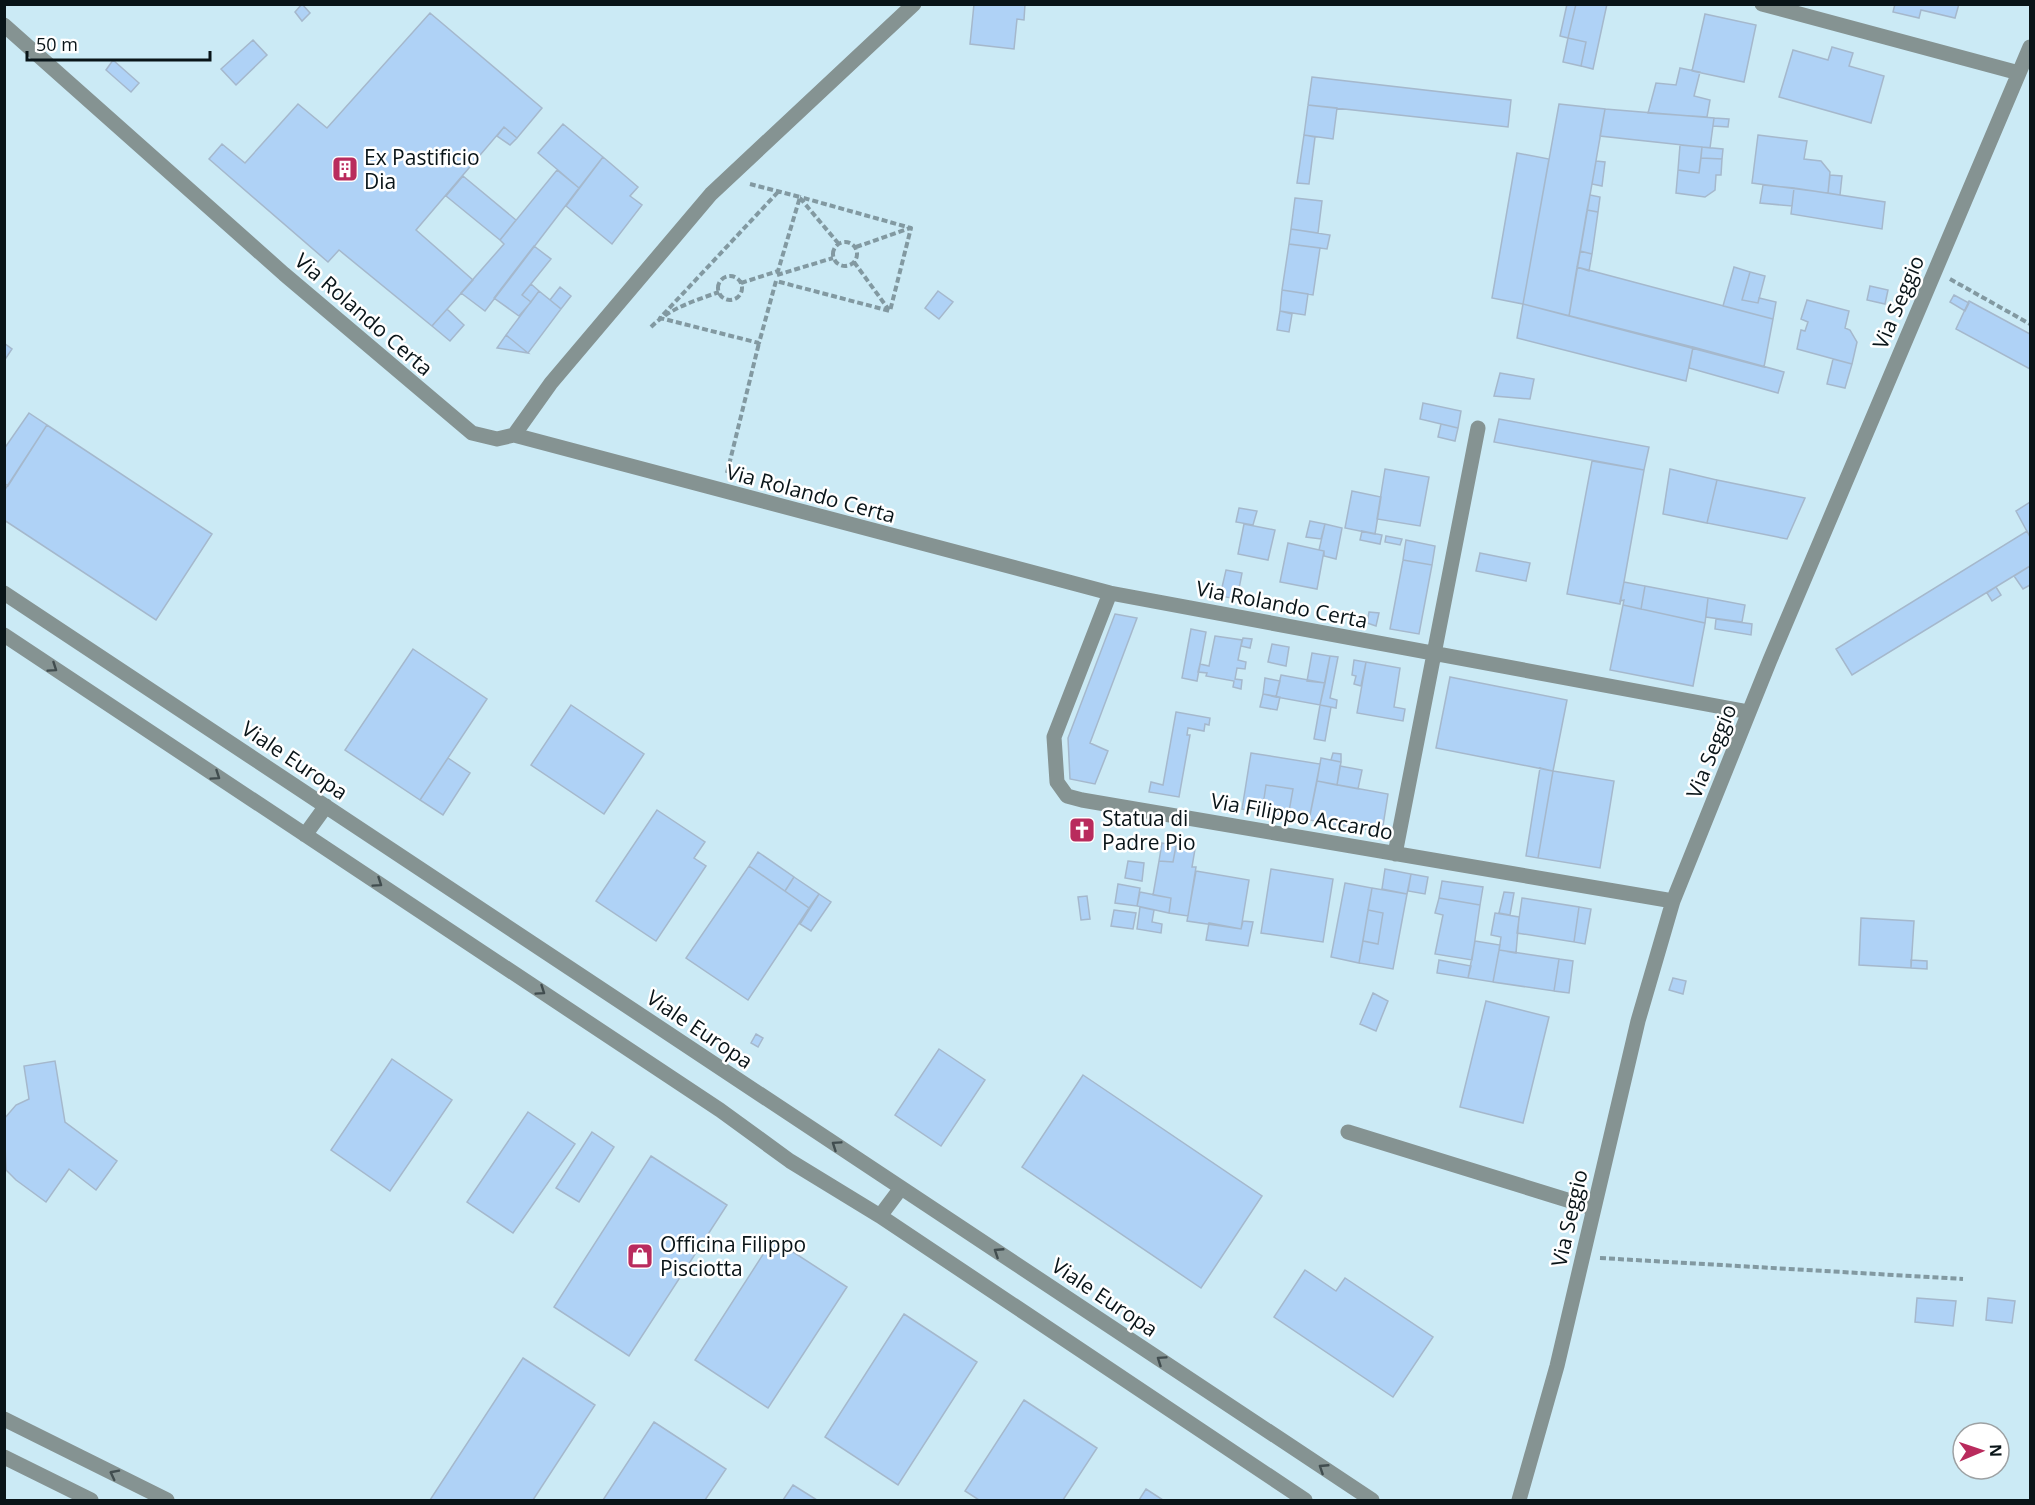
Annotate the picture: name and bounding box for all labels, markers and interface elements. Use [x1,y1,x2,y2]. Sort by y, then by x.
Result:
scale bar [27,24,210,62]
text: 50 m [36,32,78,56]
place label: Ex Pastificio Dia [364,143,480,195]
building icon: Ex Pastificio Dia [330,154,360,184]
street label: Via Rolando Certa [289,246,439,382]
street label: Via Seggio [1866,251,1930,353]
street label: Via Rolando Certa [723,457,899,529]
street label: Via Rolando Certa [1194,574,1370,634]
one-way arrow [46,661,57,672]
street label: Via Seggio [1679,700,1743,802]
street label: Viale Europa [236,714,354,806]
one-way arrow [209,768,220,779]
street label: Via Filippo Accardo [1209,786,1395,846]
place label: Statua di Padre Pio [1102,804,1196,856]
church icon: Statua di Padre Pio [1067,815,1097,845]
one-way arrow [372,876,382,888]
street label: Viale Europa [641,983,759,1075]
one-way arrow [534,984,545,995]
one-way arrow [831,1141,842,1152]
street label: Via Seggio [1544,1167,1594,1269]
place label: Officina Filippo Pisciotta [660,1230,806,1282]
shop icon: Officina Filippo Pisciotta [625,1241,655,1271]
one-way arrow [994,1248,1005,1259]
street label: Viale Europa [1046,1251,1164,1343]
one-way arrow [1157,1356,1168,1367]
north arrow [1951,1421,2011,1481]
text: N [1985,1444,2007,1457]
one-way arrow [1319,1464,1330,1475]
one-way arrow [110,1470,121,1482]

